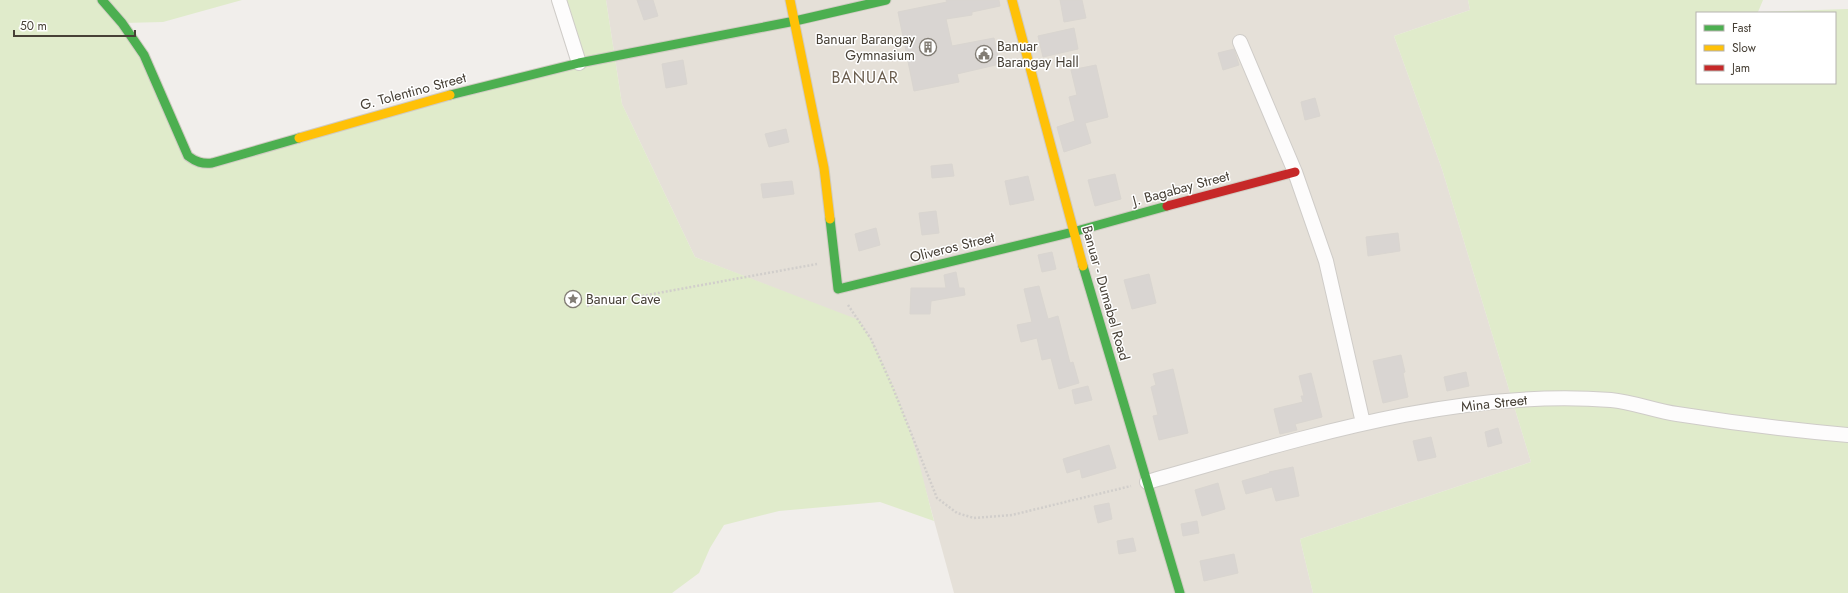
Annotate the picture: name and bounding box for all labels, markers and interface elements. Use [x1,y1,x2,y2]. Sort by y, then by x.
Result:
scale bar [14,12,135,38]
legend [1696,12,1836,84]
text: 50 m [20,17,47,35]
text: Fast [1732,19,1751,37]
place label: Banuar Barangay Gymnasium [816,29,916,65]
place label: Banuar Barangay Hall [997,36,1079,72]
building icon: Banuar Barangay Gymnasium [918,37,938,57]
text: Slow [1732,39,1757,57]
public building icon: Banuar Barangay Hall [974,44,994,64]
text: Jam [1730,59,1750,77]
district label: BANUAR [831,66,899,89]
street label: G. Tolentino Street [358,67,469,115]
street label: J. Bagabay Street [1128,165,1232,211]
street label: Banuar - Dumabel Road [1077,223,1135,363]
street label: Oliveros Street [908,227,997,267]
place icon: Banuar Cave [563,289,583,309]
place label: Banuar Cave [586,289,660,309]
street label: Mina Street [1460,390,1529,416]

